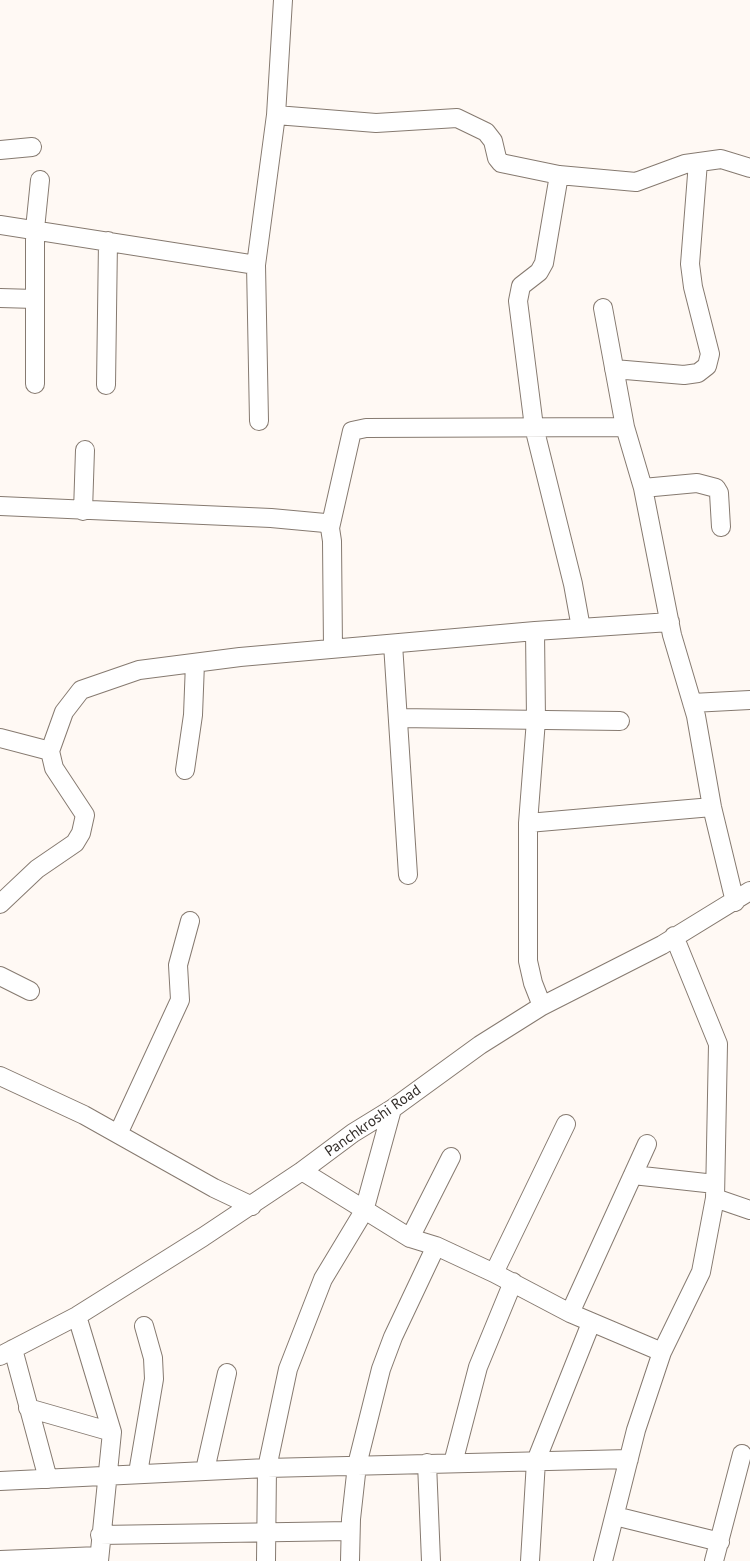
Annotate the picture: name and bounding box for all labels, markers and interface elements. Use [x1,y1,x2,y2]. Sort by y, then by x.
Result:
street label: Panchkroshi Road [322,1081,424,1161]

